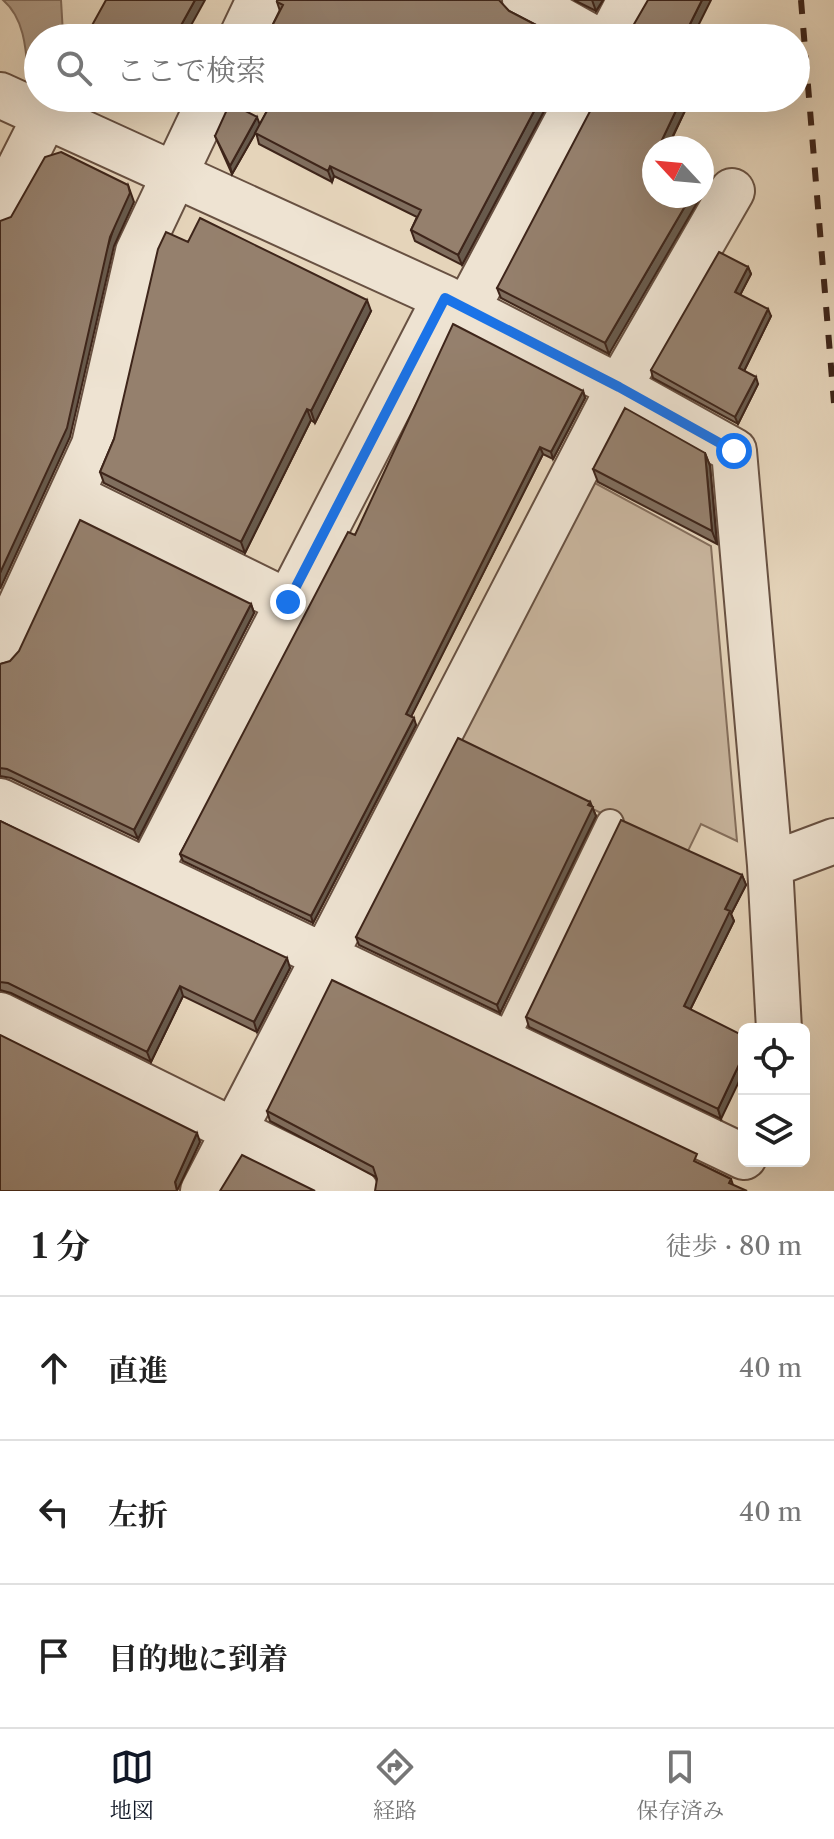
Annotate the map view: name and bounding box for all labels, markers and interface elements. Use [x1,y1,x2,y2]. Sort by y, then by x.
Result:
search box [24,24,810,112]
icon: search [52,46,96,90]
text: ここで検索 [116,52,266,89]
north arrow [642,136,714,208]
route start [716,433,752,469]
route end [270,584,306,620]
map controls [738,1023,810,1167]
button: locate [738,1023,810,1095]
button: layers [738,1095,810,1167]
text: 1 分 [32,1225,90,1267]
text: 徒歩 · 80 m [666,1230,802,1262]
icon: ahead [32,1346,76,1390]
text: 直進 [108,1352,168,1389]
text: 40 m [739,1352,802,1384]
icon: left [32,1490,76,1534]
text: 左折 [108,1496,168,1533]
text: 40 m [739,1496,802,1528]
icon: arrive [32,1634,76,1678]
text: 目的地に到着 [108,1640,288,1677]
tab: 地図 [110,1745,154,1824]
tab: 経路 [373,1745,417,1824]
tab: 保存済み [636,1745,724,1824]

